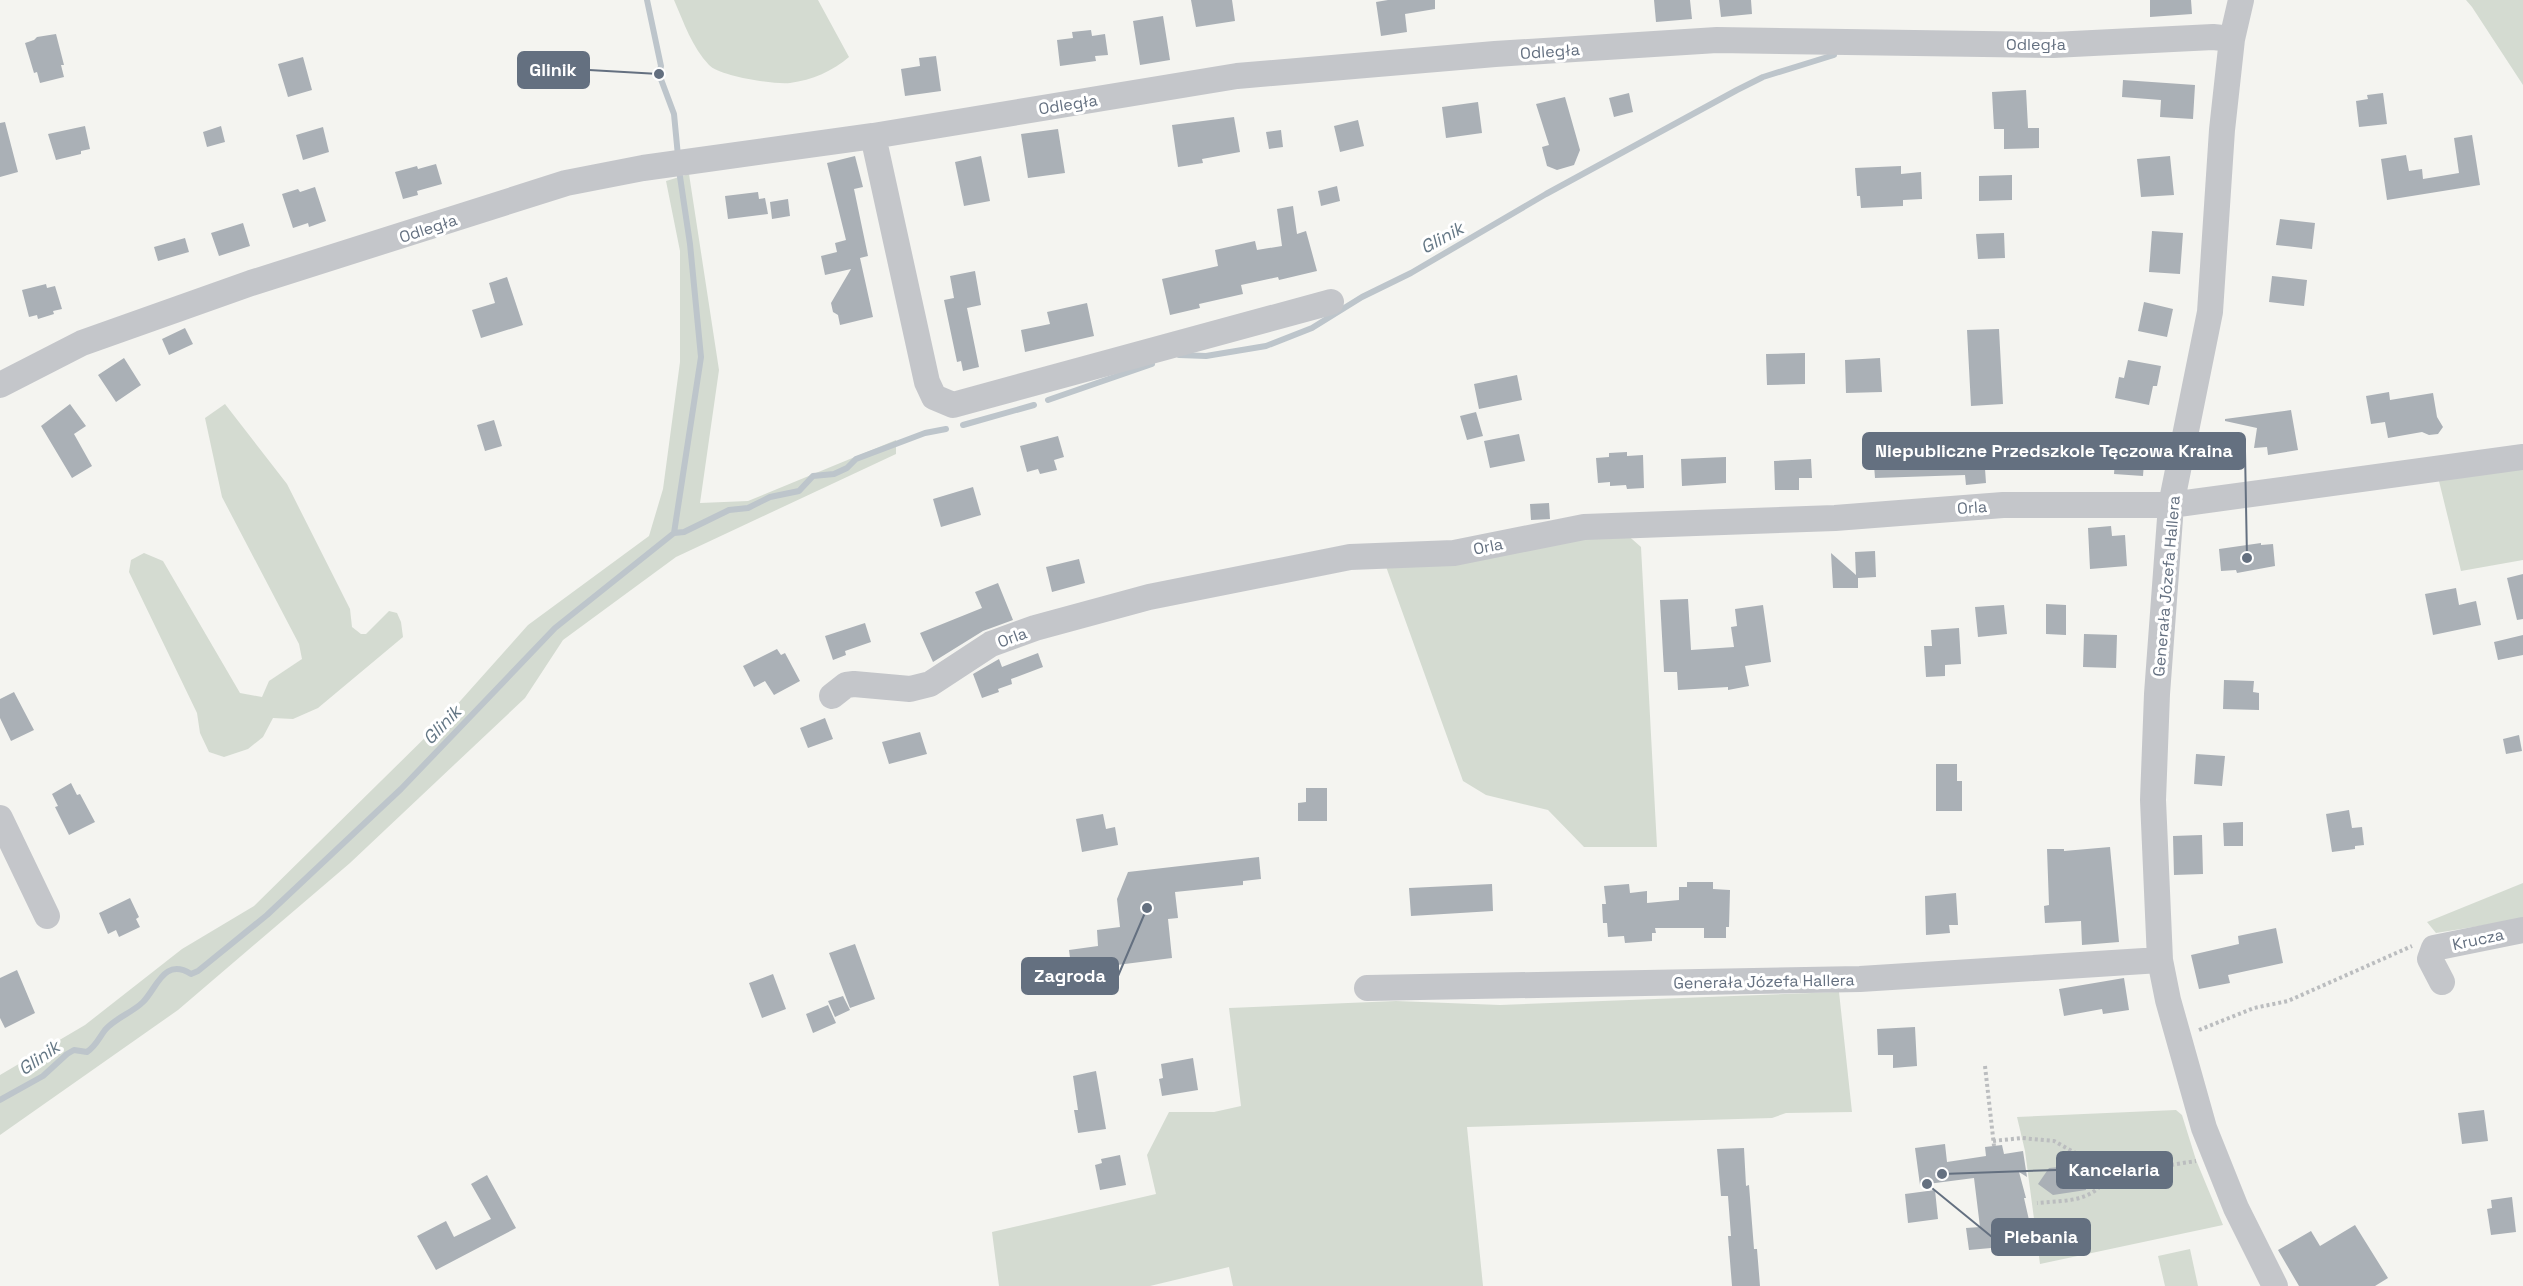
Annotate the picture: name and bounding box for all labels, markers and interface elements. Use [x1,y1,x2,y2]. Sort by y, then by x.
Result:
street label: Odległa [2006,34,2066,55]
street label: Odległa [1519,39,1581,64]
callout: Glinik [518,52,589,88]
text: Glinik [529,58,577,81]
street label: Odległa [1037,89,1099,120]
street label: Odległa [396,209,460,248]
water label: Glinik [1416,215,1469,259]
callout: Niepubliczne Przedszkole Tęczowa Kraina [1863,433,2245,469]
text: Niepubliczne Przedszkole Tęczowa Kraina [1875,439,2234,462]
street label: Generała Józefa Hallera [2148,495,2185,677]
street label: Orla [1956,496,1988,519]
street label: Orla [1471,533,1505,560]
street label: Orla [995,622,1030,652]
water label: Glinik [417,699,467,749]
street label: Krucza [2450,924,2506,955]
callout: Zagroda [1022,958,1118,994]
text: Zagroda [1034,964,1106,987]
street label: Generała Józefa Hallera [1673,969,1855,994]
water label: Glinik [13,1034,66,1080]
callout: Kancelaria [2057,1152,2172,1188]
text: Kancelaria [2068,1158,2160,1181]
callout: Plebania [1992,1219,2090,1255]
text: Plebania [2004,1225,2079,1248]

